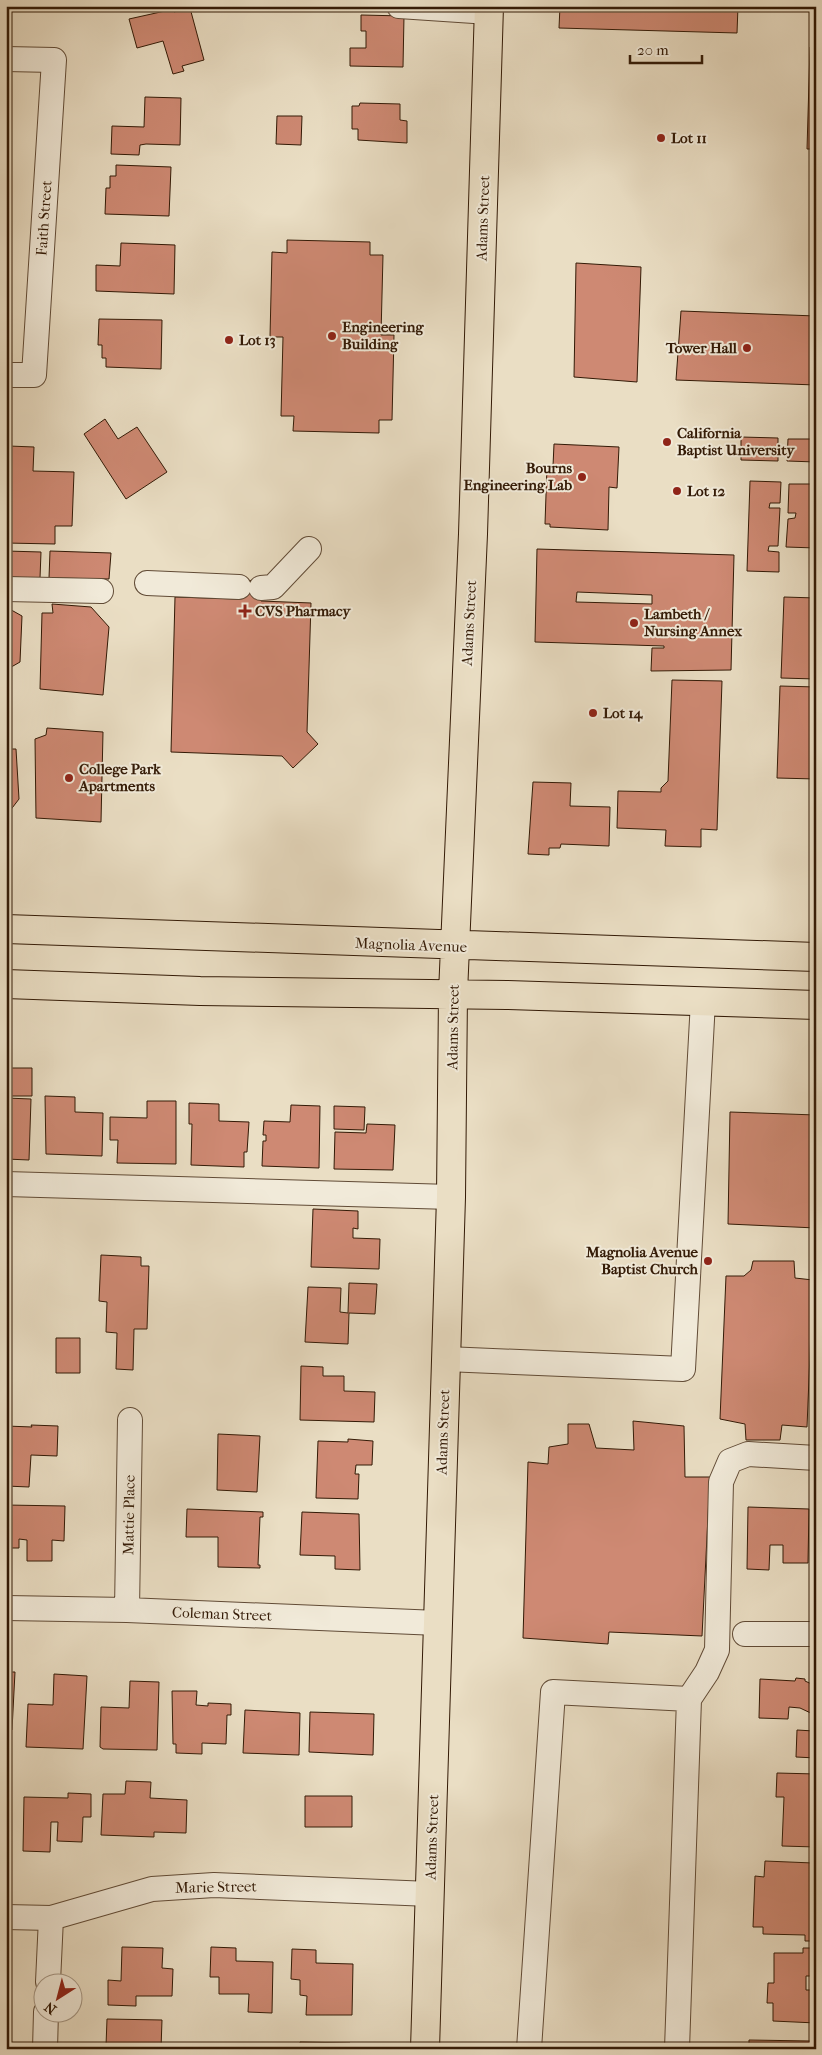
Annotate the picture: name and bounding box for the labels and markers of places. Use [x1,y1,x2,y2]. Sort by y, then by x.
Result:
place label: Lot 11 [671,129,707,147]
marker: Lot 11 [655,132,667,144]
place label: Engineering Building [342,318,424,353]
marker: Engineering Building [326,330,338,342]
place label: Lot 13 [239,331,276,349]
marker: Lot 13 [223,334,235,346]
place label: Tower Hall [665,339,738,357]
marker: Tower Hall [741,342,753,354]
place label: California Baptist University [677,424,796,459]
marker: California Baptist University [661,436,673,448]
place label: Bourns Engineering Lab [464,459,572,494]
marker: Bourns Engineering Lab [576,471,588,483]
place label: Lot 12 [687,482,726,500]
marker: Lot 12 [671,485,683,497]
place label: CVS Pharmacy [255,602,352,620]
marker: CVS Pharmacy [239,605,251,617]
place label: Lambeth / Nursing Annex [644,605,742,640]
marker: Lambeth / Nursing Annex [628,617,640,629]
place label: Lot 14 [603,704,644,722]
marker: Lot 14 [587,707,599,719]
place label: College Park Apartments [78,760,162,795]
marker: College Park Apartments [63,772,75,784]
place label: Magnolia Avenue Baptist Church [585,1243,699,1278]
marker: Magnolia Avenue Baptist Church [702,1255,714,1267]

